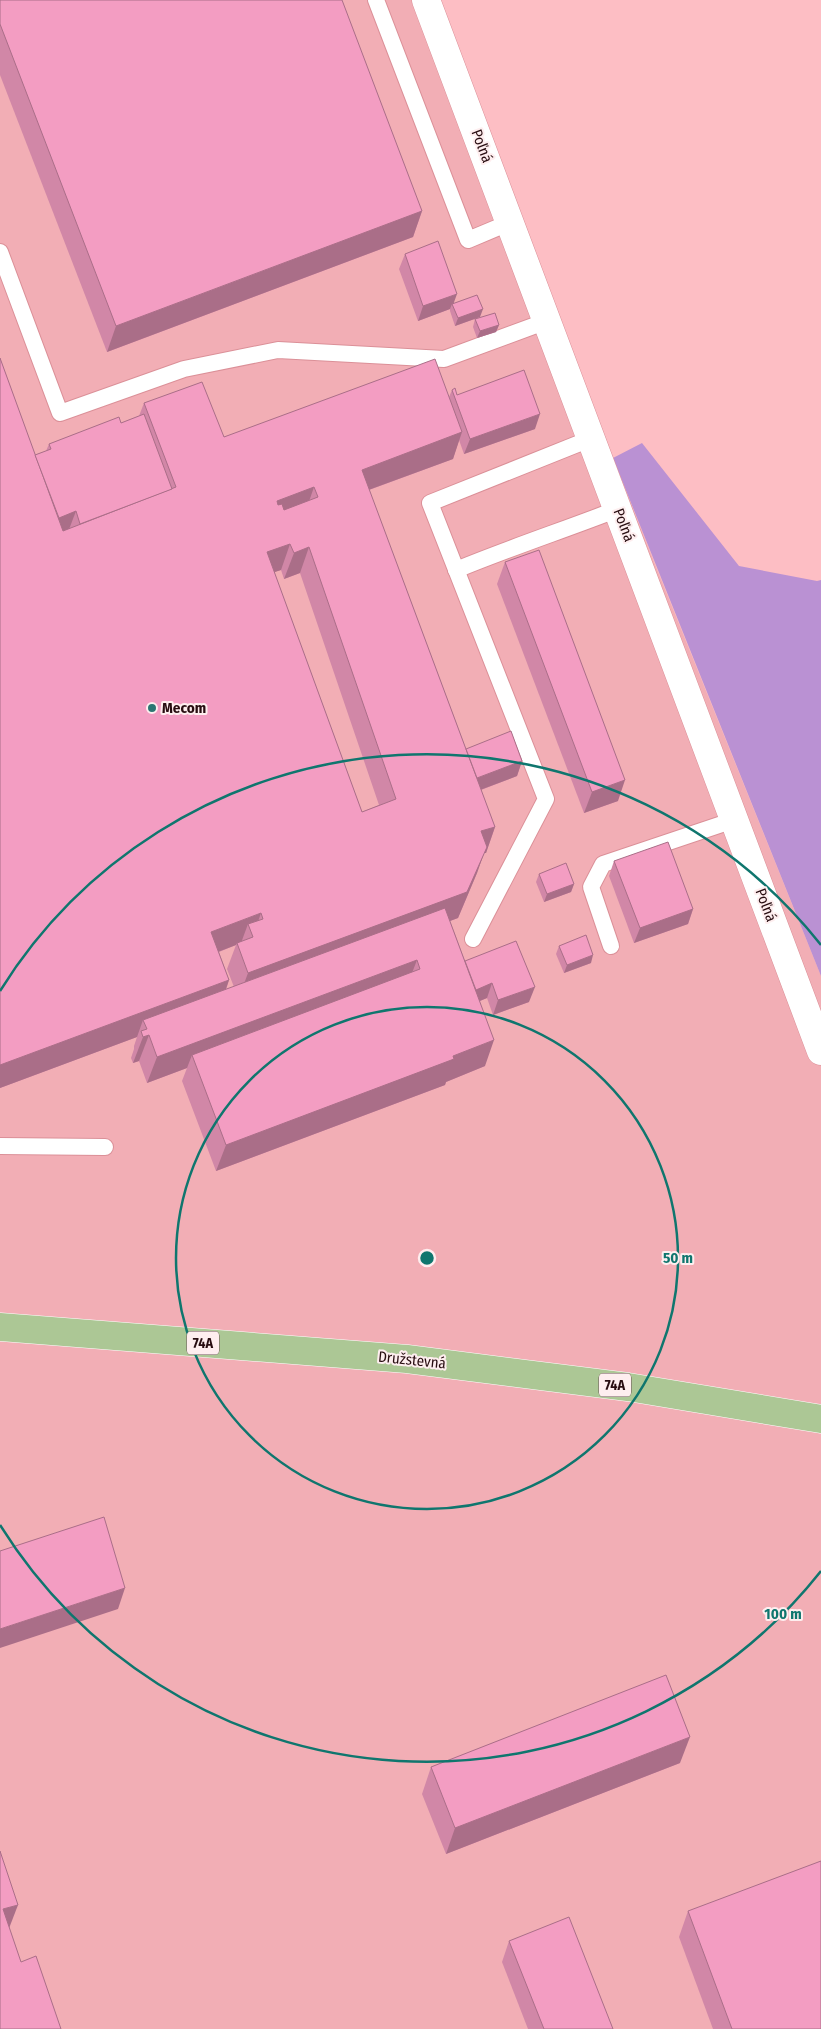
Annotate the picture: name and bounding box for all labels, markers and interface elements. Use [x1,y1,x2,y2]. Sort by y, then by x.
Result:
street label: Poľná [467,127,497,165]
street label: Poľná [609,506,639,544]
place label: Mecom [162,699,206,717]
marker: Mecom [146,702,158,714]
street label: Poľná [751,886,781,924]
centre of rings [418,1249,436,1267]
text: 50 m [663,1249,693,1267]
road number: 74A [187,1332,219,1355]
street label: Družstevná [377,1347,447,1373]
road number: 74A [599,1374,631,1396]
text: 100 m [764,1605,802,1623]

